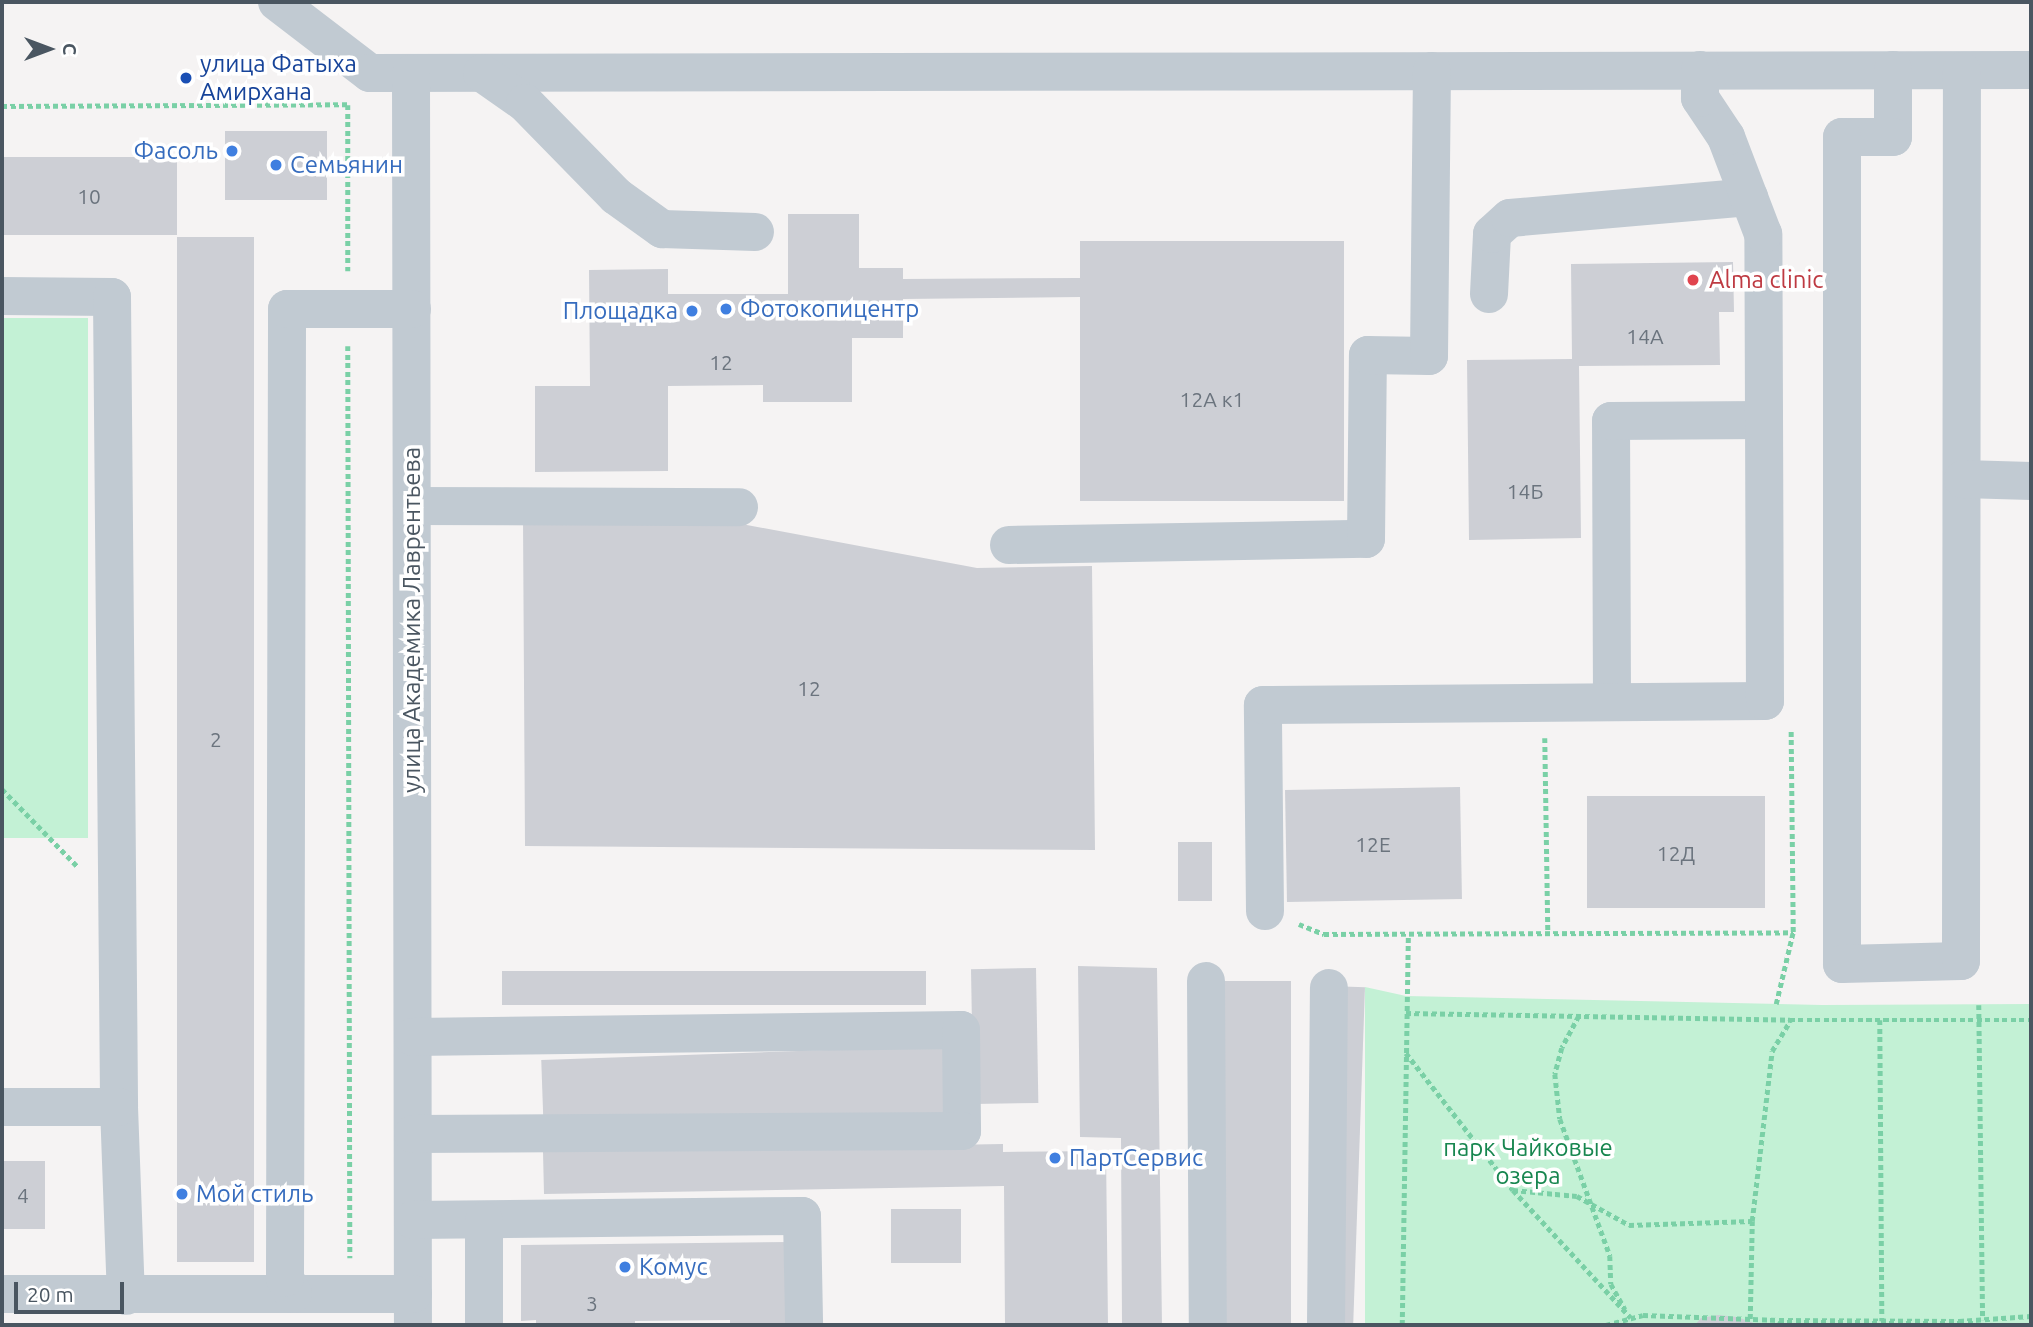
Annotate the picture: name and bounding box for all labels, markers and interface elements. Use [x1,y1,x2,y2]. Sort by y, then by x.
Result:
north arrow [14,14,84,84]
text: С [59,43,81,55]
place label: улица Фатыха Амирхана [200,50,357,106]
marker: улица Фатыха Амирхана [178,70,194,86]
place label: Фасоль [134,137,218,165]
marker: Фасоль [224,143,240,159]
place label: Семьянин [290,151,403,179]
marker: Семьянин [268,157,284,173]
house number: 10 [77,183,101,209]
place label: Alma clinic [1709,266,1823,294]
marker: Alma clinic [1683,270,1703,290]
place label: Фотокопицентр [740,295,919,323]
place label: Площадка [563,297,678,325]
marker: Фотокопицентр [718,301,734,317]
marker: Площадка [684,303,700,319]
house number: 14А [1626,323,1664,349]
house number: 12 [709,349,733,375]
house number: 12А к1 [1180,386,1244,412]
street label: улица Академика Лаврентьева [398,447,426,793]
house number: 14Б [1507,478,1543,504]
house number: 12 [797,675,821,701]
house number: 2 [210,726,222,752]
house number: 12Е [1355,831,1391,857]
house number: 12Д [1657,840,1695,866]
park label: парк Чайковые озера [1443,1134,1613,1190]
place label: ПартСервис [1069,1144,1203,1172]
marker: ПартСервис [1047,1150,1063,1166]
place label: Мой стиль [196,1180,313,1208]
house number: 4 [17,1182,29,1208]
marker: Мой стиль [174,1186,190,1202]
place label: Комус [639,1253,708,1281]
marker: Комус [617,1259,633,1275]
scale bar [18,1268,128,1312]
text: 20 m [27,1282,74,1306]
house number: 3 [586,1290,598,1316]

